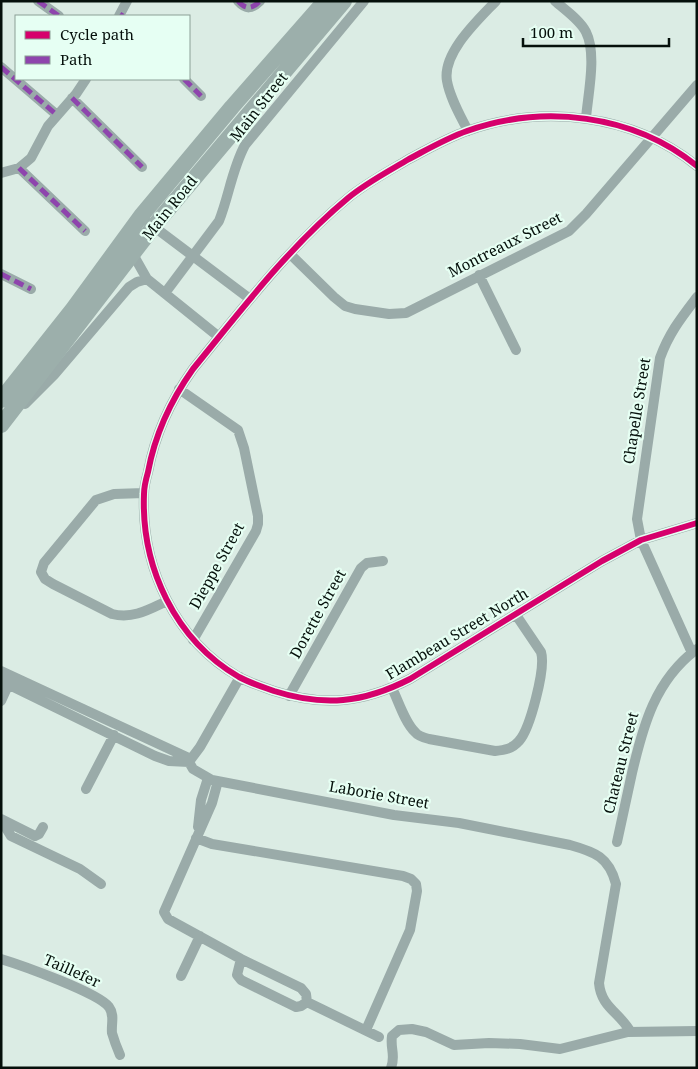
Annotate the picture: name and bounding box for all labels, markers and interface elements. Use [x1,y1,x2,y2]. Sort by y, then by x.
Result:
legend [15,15,190,80]
scale bar [523,15,669,47]
text: 100 m [530,22,573,42]
text: Cycle path [60,24,135,44]
text: Path [60,49,93,69]
street label: Main Street [225,68,292,145]
street label: Main Road [137,171,201,244]
street label: Montreaux Street [444,207,565,281]
street label: Chapelle Street [618,356,654,465]
street label: Dieppe Street [184,519,248,612]
street label: Dorette Street [284,565,350,662]
street label: Flambeau Street North [382,582,532,684]
street label: Chateau Street [598,710,642,816]
street label: Laborie Street [328,775,431,813]
street label: Taillefer [41,949,104,991]

